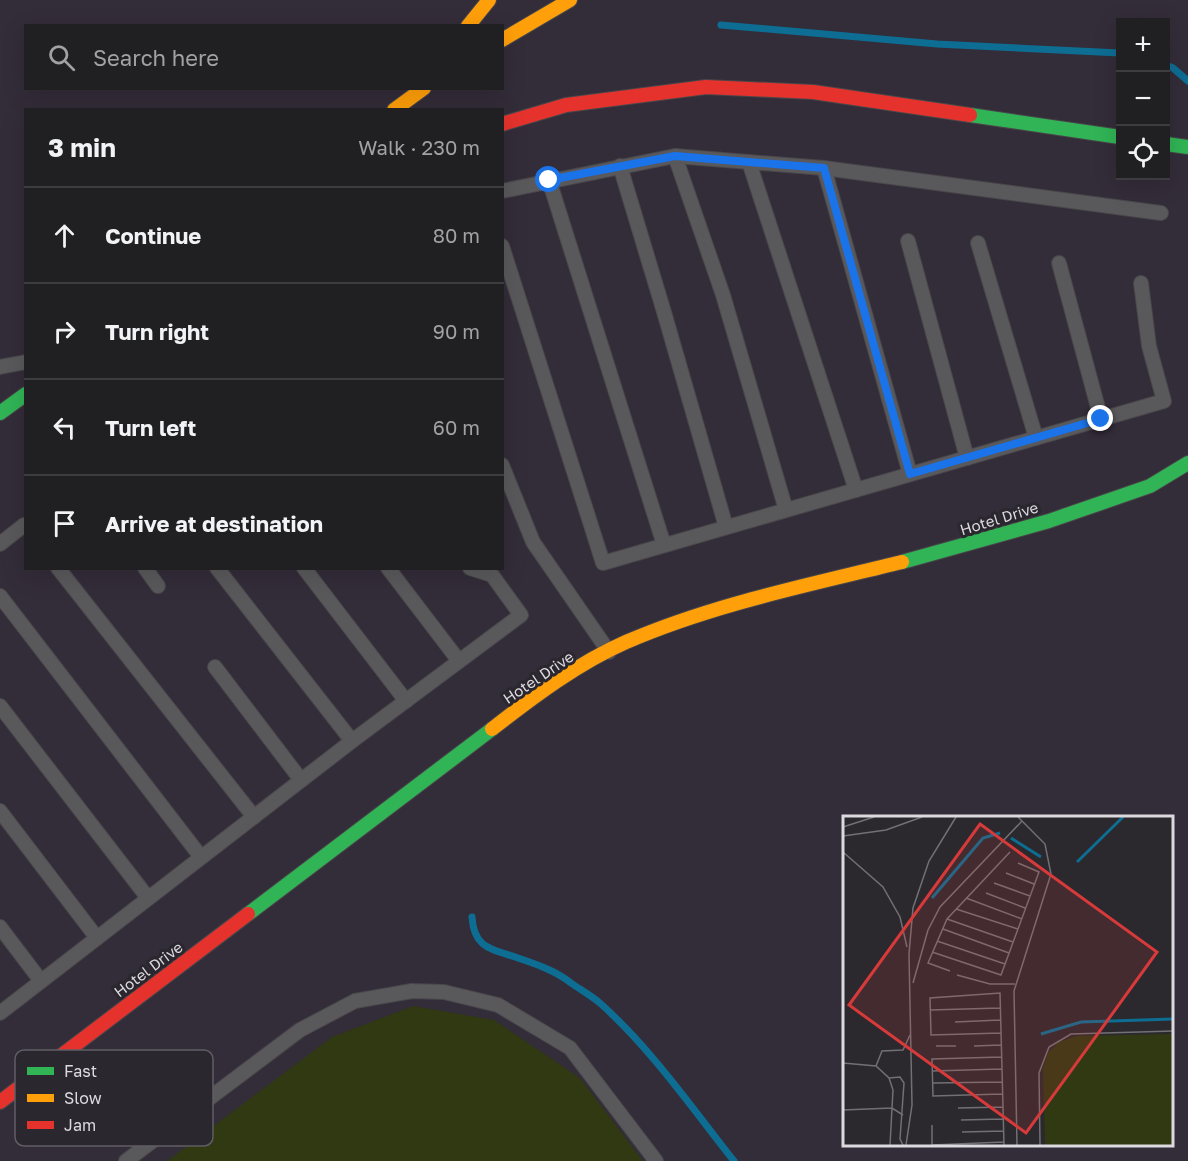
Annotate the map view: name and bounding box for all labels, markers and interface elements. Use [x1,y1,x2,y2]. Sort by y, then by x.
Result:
map controls [1116,18,1170,180]
button: + [1116,18,1170,72]
search box [24,24,504,90]
icon: search [45,41,78,74]
text: Search here [93,44,219,71]
button: − [1116,72,1170,126]
button: locate [1116,126,1170,180]
text: 3 min [48,132,116,163]
text: Walk · 230 m [358,135,480,159]
route start [535,166,561,192]
icon: ahead [48,219,81,252]
text: Continue [105,222,201,249]
text: 80 m [433,223,480,247]
icon: right [48,315,81,348]
text: Turn right [105,318,209,345]
text: 90 m [433,319,480,343]
route end [1087,405,1113,431]
icon: left [48,411,81,444]
text: Turn left [105,414,196,441]
text: 60 m [433,415,480,439]
street label: Hotel Drive [958,497,1041,538]
icon: arrive [48,507,81,540]
text: Arrive at destination [105,510,323,537]
street label: Hotel Drive [499,647,577,707]
inset map [843,816,1173,1146]
street label: Hotel Drive [110,937,186,1001]
legend [15,1050,213,1146]
text: Fast [64,1061,97,1081]
text: Slow [64,1088,102,1108]
text: Jam [64,1115,96,1135]

